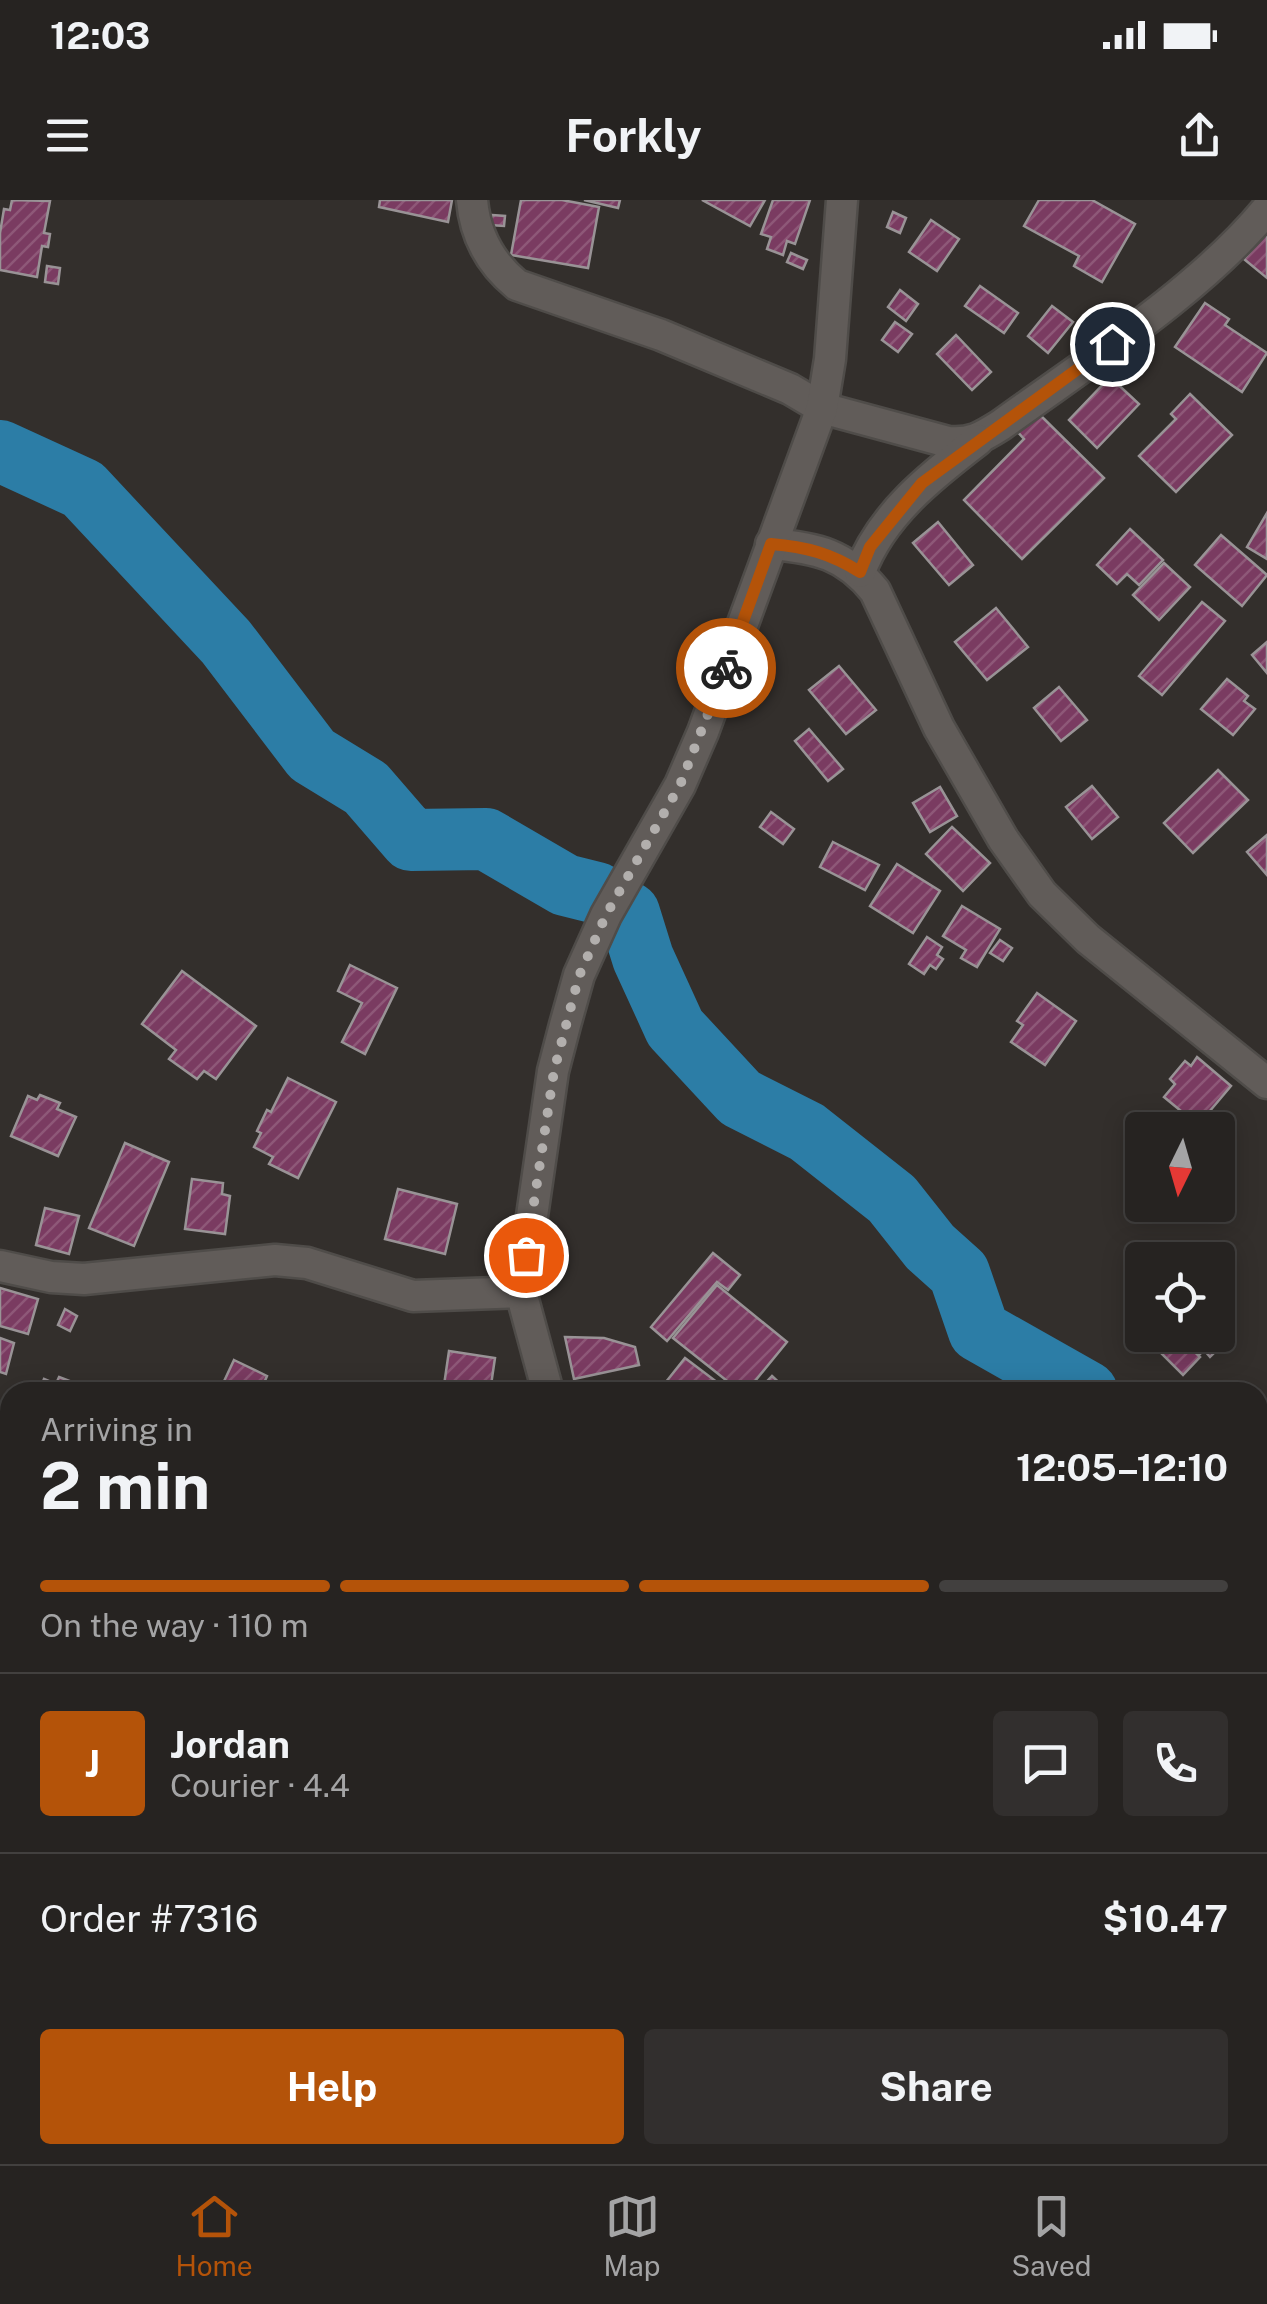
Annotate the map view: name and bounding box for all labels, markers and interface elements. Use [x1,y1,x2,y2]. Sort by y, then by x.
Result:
text: 12:03 [50,13,150,58]
icon: menu [40,108,95,163]
icon: share [1172,108,1227,163]
text: Forkly [565,109,702,162]
pin [1070,302,1155,387]
icon: home [1085,317,1140,372]
courier [676,618,776,718]
icon: bike [699,641,754,696]
north arrow [1125,1112,1235,1222]
map controls [1125,1112,1235,1352]
pin [484,1213,569,1298]
icon: bag [499,1228,554,1283]
button: locate [1125,1242,1235,1352]
text: Arriving in [40,1411,193,1448]
text: 12:05–12:10 [1016,1445,1228,1490]
text: 2 min [40,1447,210,1524]
text: On the way · 110 m [40,1607,308,1644]
button: chat [993,1711,1098,1816]
button: phone [1123,1711,1228,1816]
text: Jordan [170,1722,290,1767]
text: J [85,1741,100,1786]
text: Courier · 4.4 [170,1767,350,1804]
text: Order #7316 [40,1896,259,1941]
text: $10.47 [1103,1896,1228,1941]
button: Help [40,2029,624,2144]
button: Share [644,2029,1228,2144]
tab: Home [175,2189,253,2282]
tab: Map [604,2189,660,2282]
tab: Saved [1011,2189,1092,2282]

